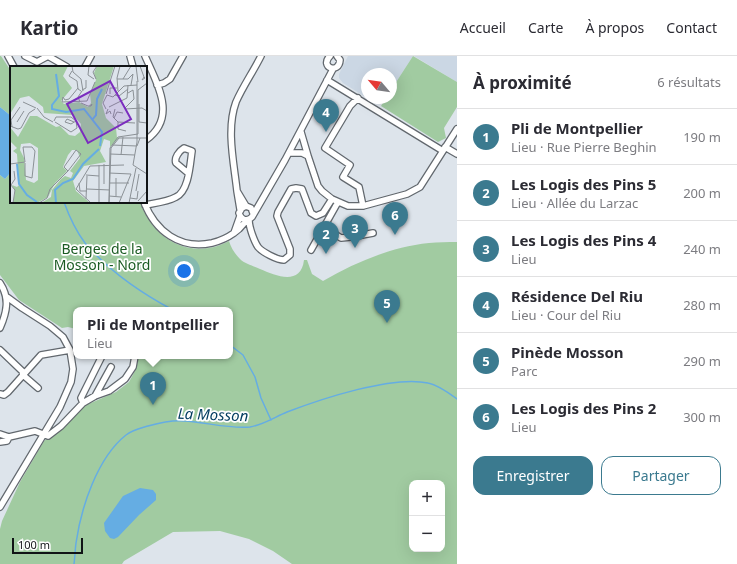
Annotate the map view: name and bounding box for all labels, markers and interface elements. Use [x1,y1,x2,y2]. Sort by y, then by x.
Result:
text: Kartio [20,15,78,41]
text: Accueil [460,18,506,37]
text: Carte [528,18,563,37]
text: À propos [585,18,644,37]
text: Contact [666,18,717,37]
inset map [10,66,147,203]
north arrow [361,68,397,104]
text: À proximité [473,71,572,94]
text: 6 résultats [657,73,721,91]
pin: 4 [313,99,339,132]
text: Pli de Montpellier [511,118,643,138]
text: 1 [482,128,490,146]
text: 190 m [683,128,721,146]
text: Lieu · Rue Pierre Beghin [511,138,657,156]
text: Les Logis des Pins 5 [511,174,656,194]
text: 2 [482,184,490,202]
text: 200 m [683,184,721,202]
text: Lieu · Allée du Larzac [511,194,638,212]
pin: 6 [382,202,408,235]
pin: 3 [342,215,368,248]
pin: 2 [313,221,339,254]
text: Les Logis des Pins 4 [511,230,656,250]
park label: Berges de la Mosson - Nord [54,239,150,274]
text: 3 [482,240,490,258]
text: 240 m [683,240,721,258]
text: Lieu [511,250,537,268]
your location [174,261,194,281]
text: Résidence Del Riu [511,286,643,306]
pin: 5 [374,290,400,323]
text: 4 [482,296,490,314]
text: 280 m [683,296,721,314]
text: Lieu · Cour del Riu [511,306,621,324]
popup [73,307,233,359]
text: Pli de Montpellier [87,314,219,334]
text: Lieu [87,334,113,352]
text: Pinède Mosson [511,342,624,362]
text: 5 [482,352,490,370]
text: 290 m [683,352,721,370]
text: Parc [511,362,538,380]
pin: 1 [140,372,166,405]
text: Les Logis des Pins 2 [511,398,656,418]
water label: La Mosson [177,403,249,425]
text: 6 [482,408,490,426]
text: 300 m [683,408,721,426]
text: Lieu [511,418,537,436]
button: Enregistrer [473,456,593,495]
button: Partager [601,456,721,495]
map controls [409,480,445,552]
button: + [409,480,445,516]
button: − [409,516,445,552]
scale bar [12,536,83,555]
text: 100 m [18,537,50,552]

